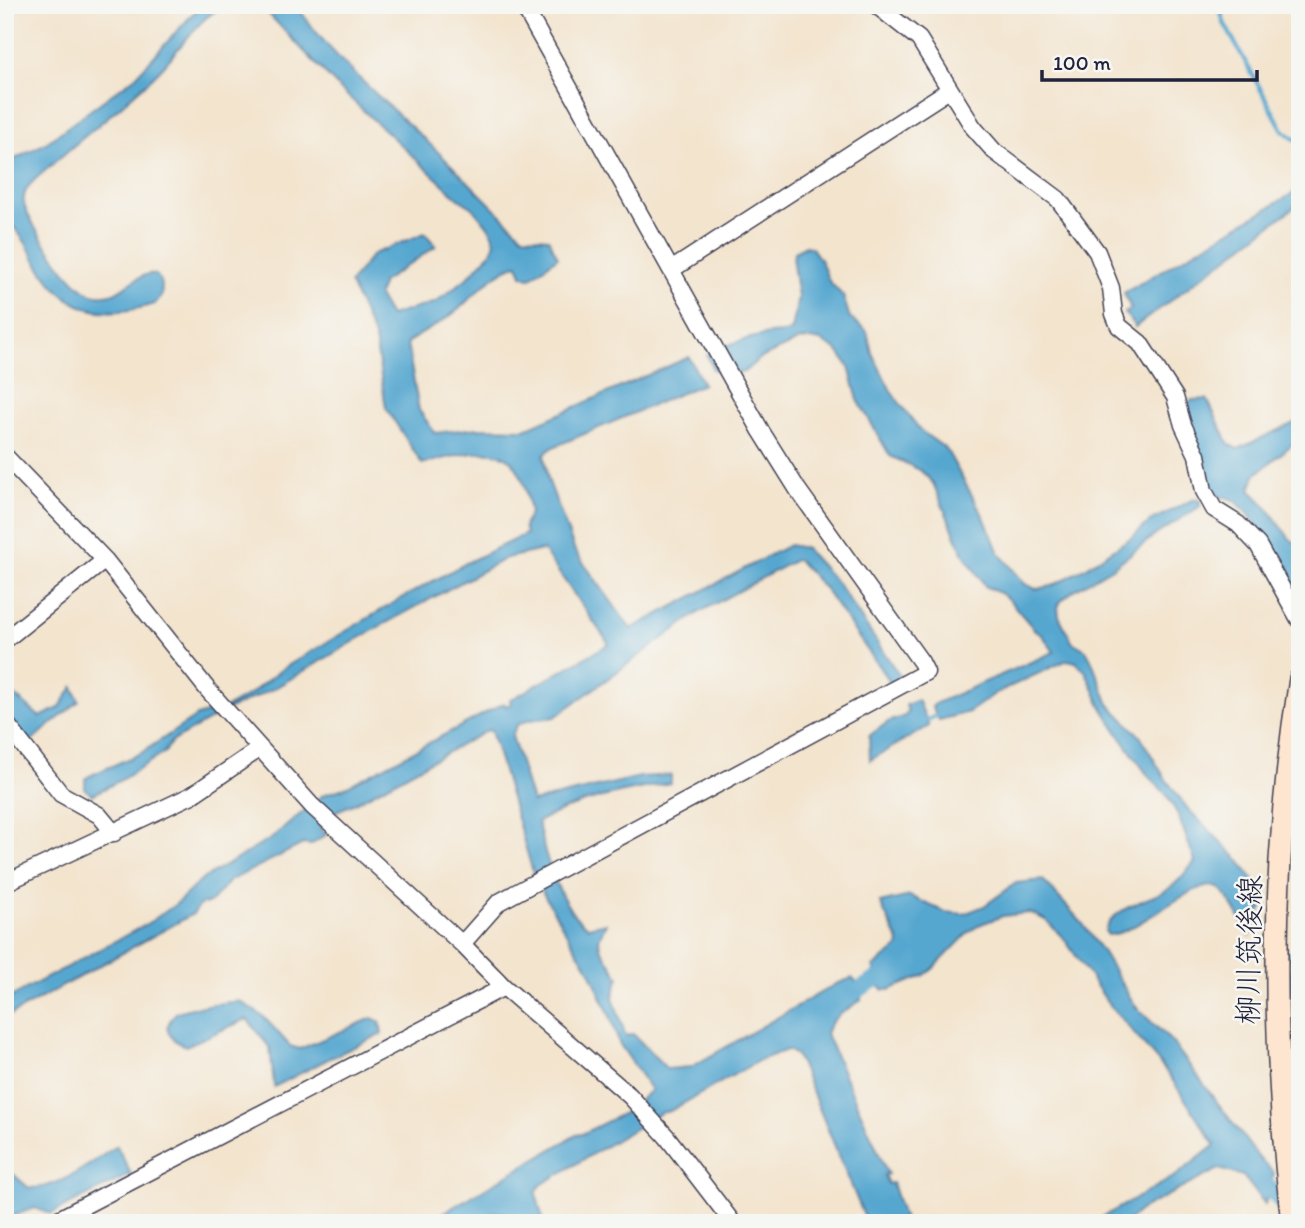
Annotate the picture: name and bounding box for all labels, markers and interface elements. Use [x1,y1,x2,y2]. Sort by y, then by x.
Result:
scale bar [1042,38,1258,82]
text: 100 m [1053,50,1111,75]
street label: 柳川筑後線 [1229,875,1268,1025]

